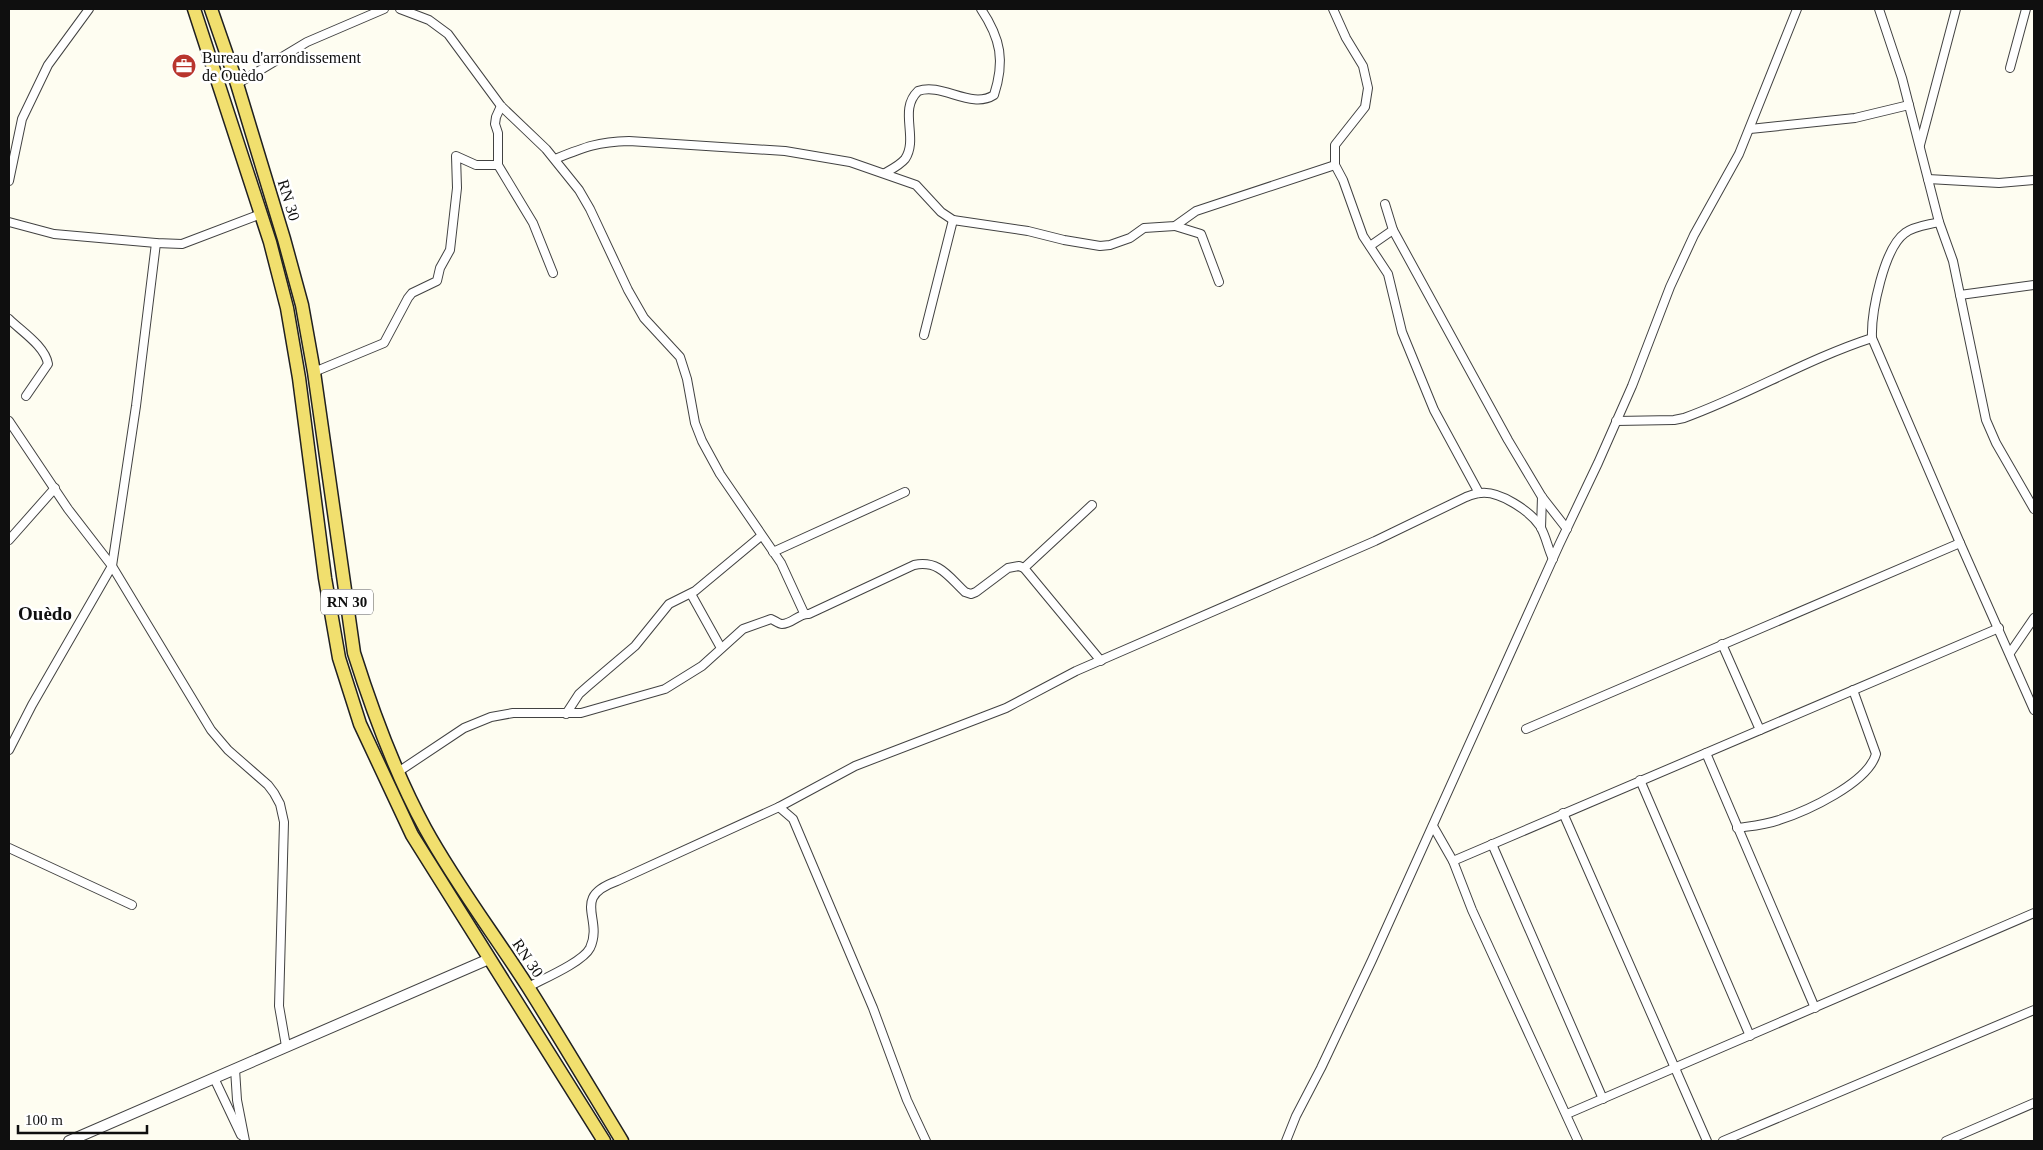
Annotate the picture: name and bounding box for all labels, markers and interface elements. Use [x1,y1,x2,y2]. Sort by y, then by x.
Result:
place label: Bureau d'arrondissement de Ouèdo [202,49,361,84]
office icon: Bureau d'arrondissement de Ouèdo [171,53,197,79]
street label: RN 30 [275,177,303,223]
road number: RN 30 [321,590,373,614]
district label: Ouèdo [18,603,72,624]
street label: RN 30 [509,936,547,980]
scale bar [18,1102,146,1134]
text: 100 m [25,1112,63,1128]

